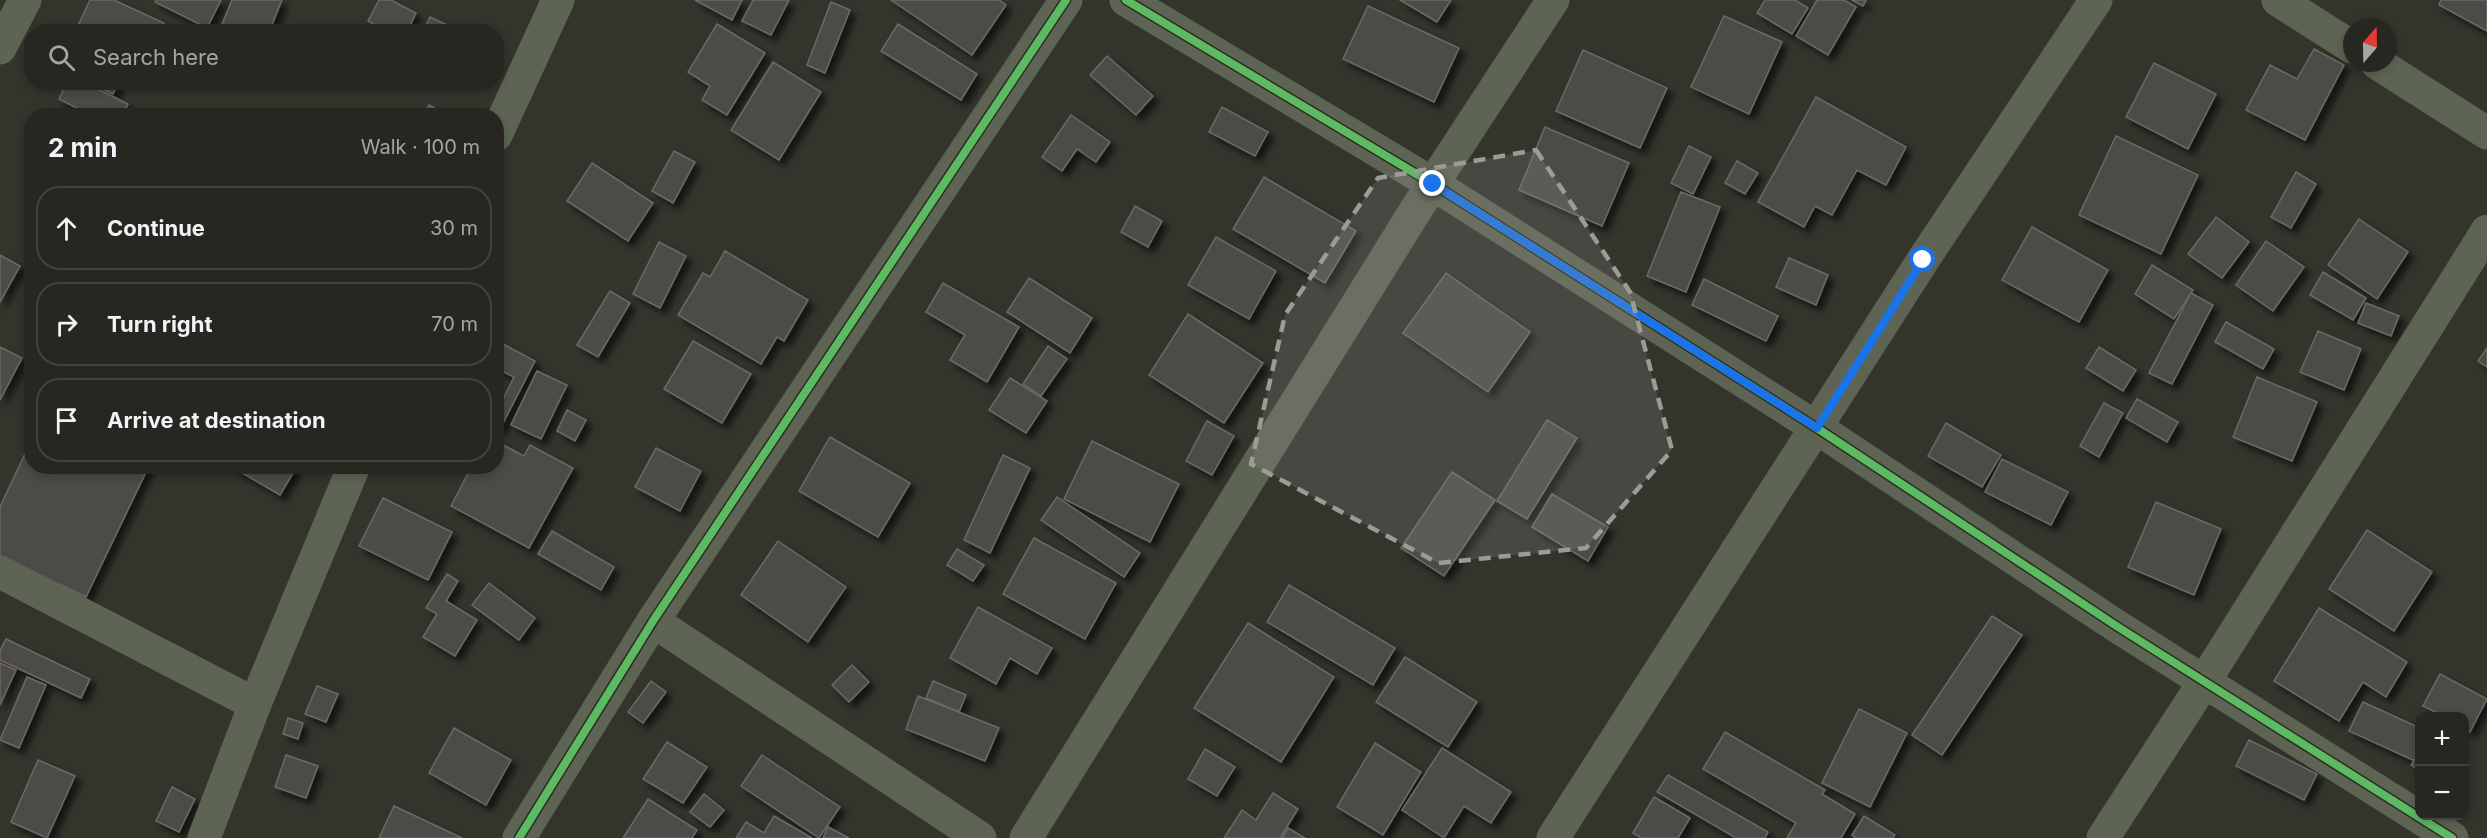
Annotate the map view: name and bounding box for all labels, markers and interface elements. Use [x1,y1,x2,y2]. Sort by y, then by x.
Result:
north arrow [2343,18,2397,72]
search box [24,24,504,90]
icon: search [45,41,78,74]
text: Search here [93,44,219,70]
text: 2 min [48,132,118,163]
text: Walk · 100 m [361,135,480,159]
route end [1419,170,1445,196]
icon: ahead [50,212,83,245]
text: Continue [107,215,205,241]
text: 30 m [430,216,478,240]
route start [1909,246,1935,272]
icon: right [50,308,83,341]
text: Turn right [107,311,213,337]
text: 70 m [431,312,478,336]
icon: arrive [50,404,83,437]
text: Arrive at destination [107,407,326,433]
map controls [2415,712,2469,820]
button: + [2415,712,2469,766]
button: − [2415,766,2469,820]

